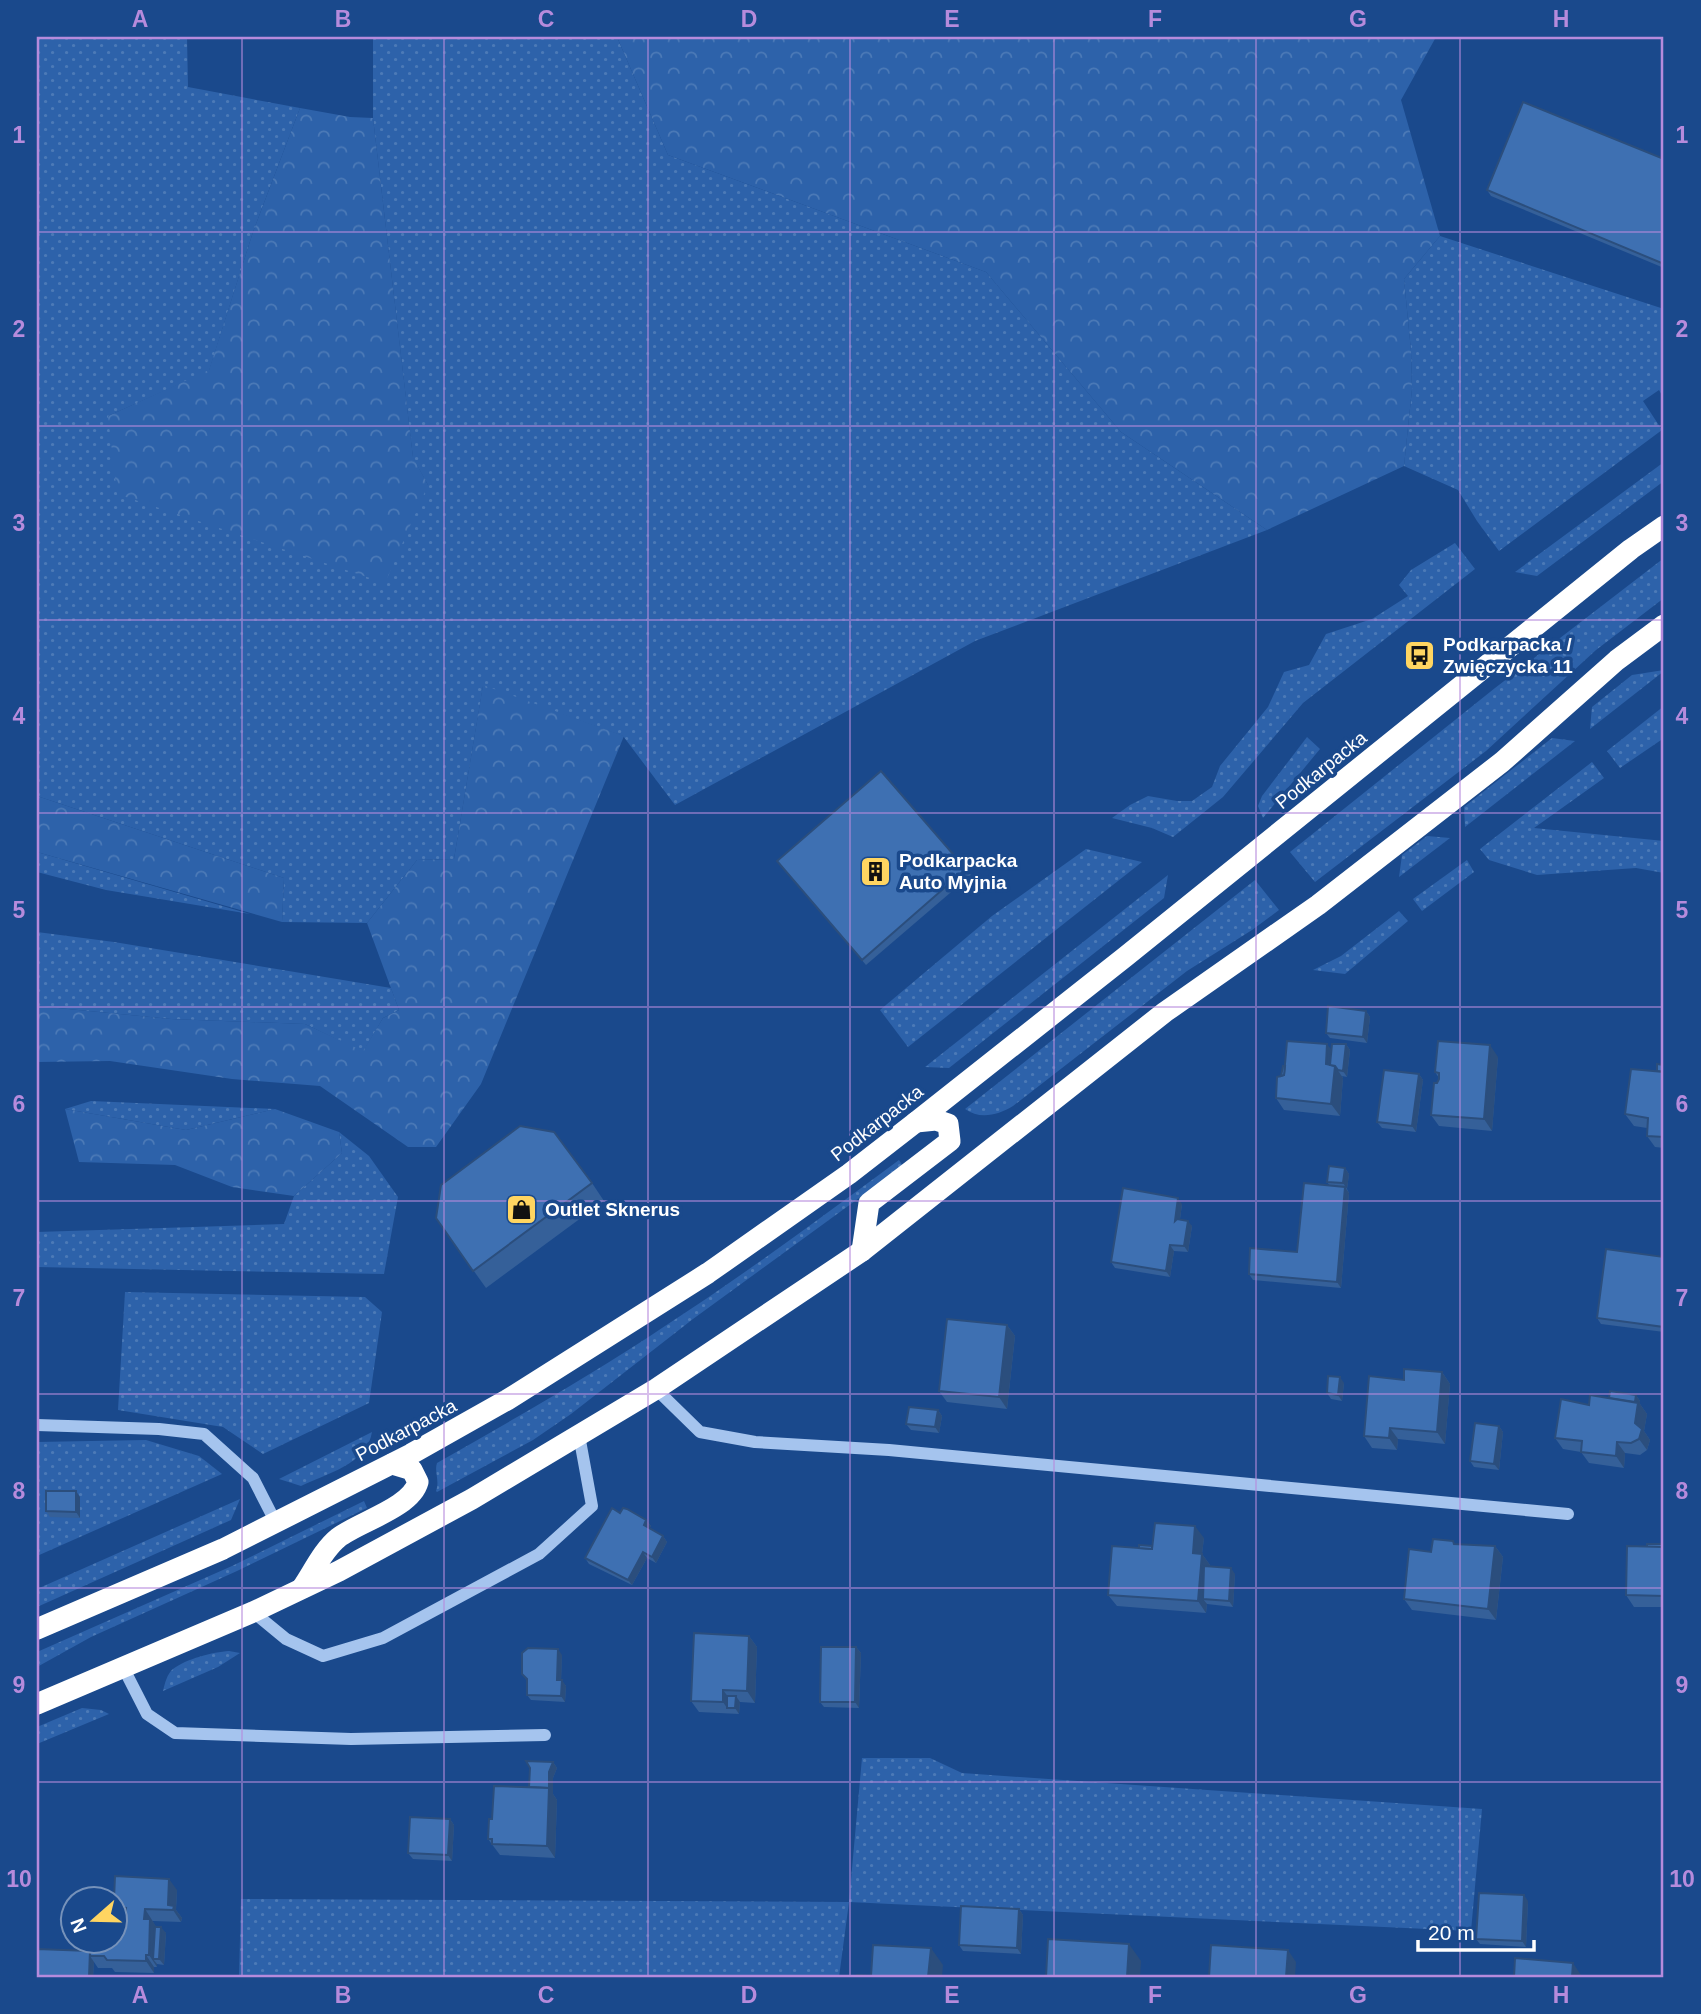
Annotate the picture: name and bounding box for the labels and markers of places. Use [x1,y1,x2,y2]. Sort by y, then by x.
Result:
place label: Podkarpacka / Zwięczycka 11 [1443,634,1573,677]
bus stop icon: Podkarpacka / Zwięczycka 11 [1403,638,1437,672]
place label: Podkarpacka Auto Myjnia [899,850,1018,893]
building icon: Podkarpacka Auto Myjnia [859,854,893,888]
shop icon: Outlet Sknerus [505,1192,539,1226]
place label: Outlet Sknerus [545,1199,680,1220]

